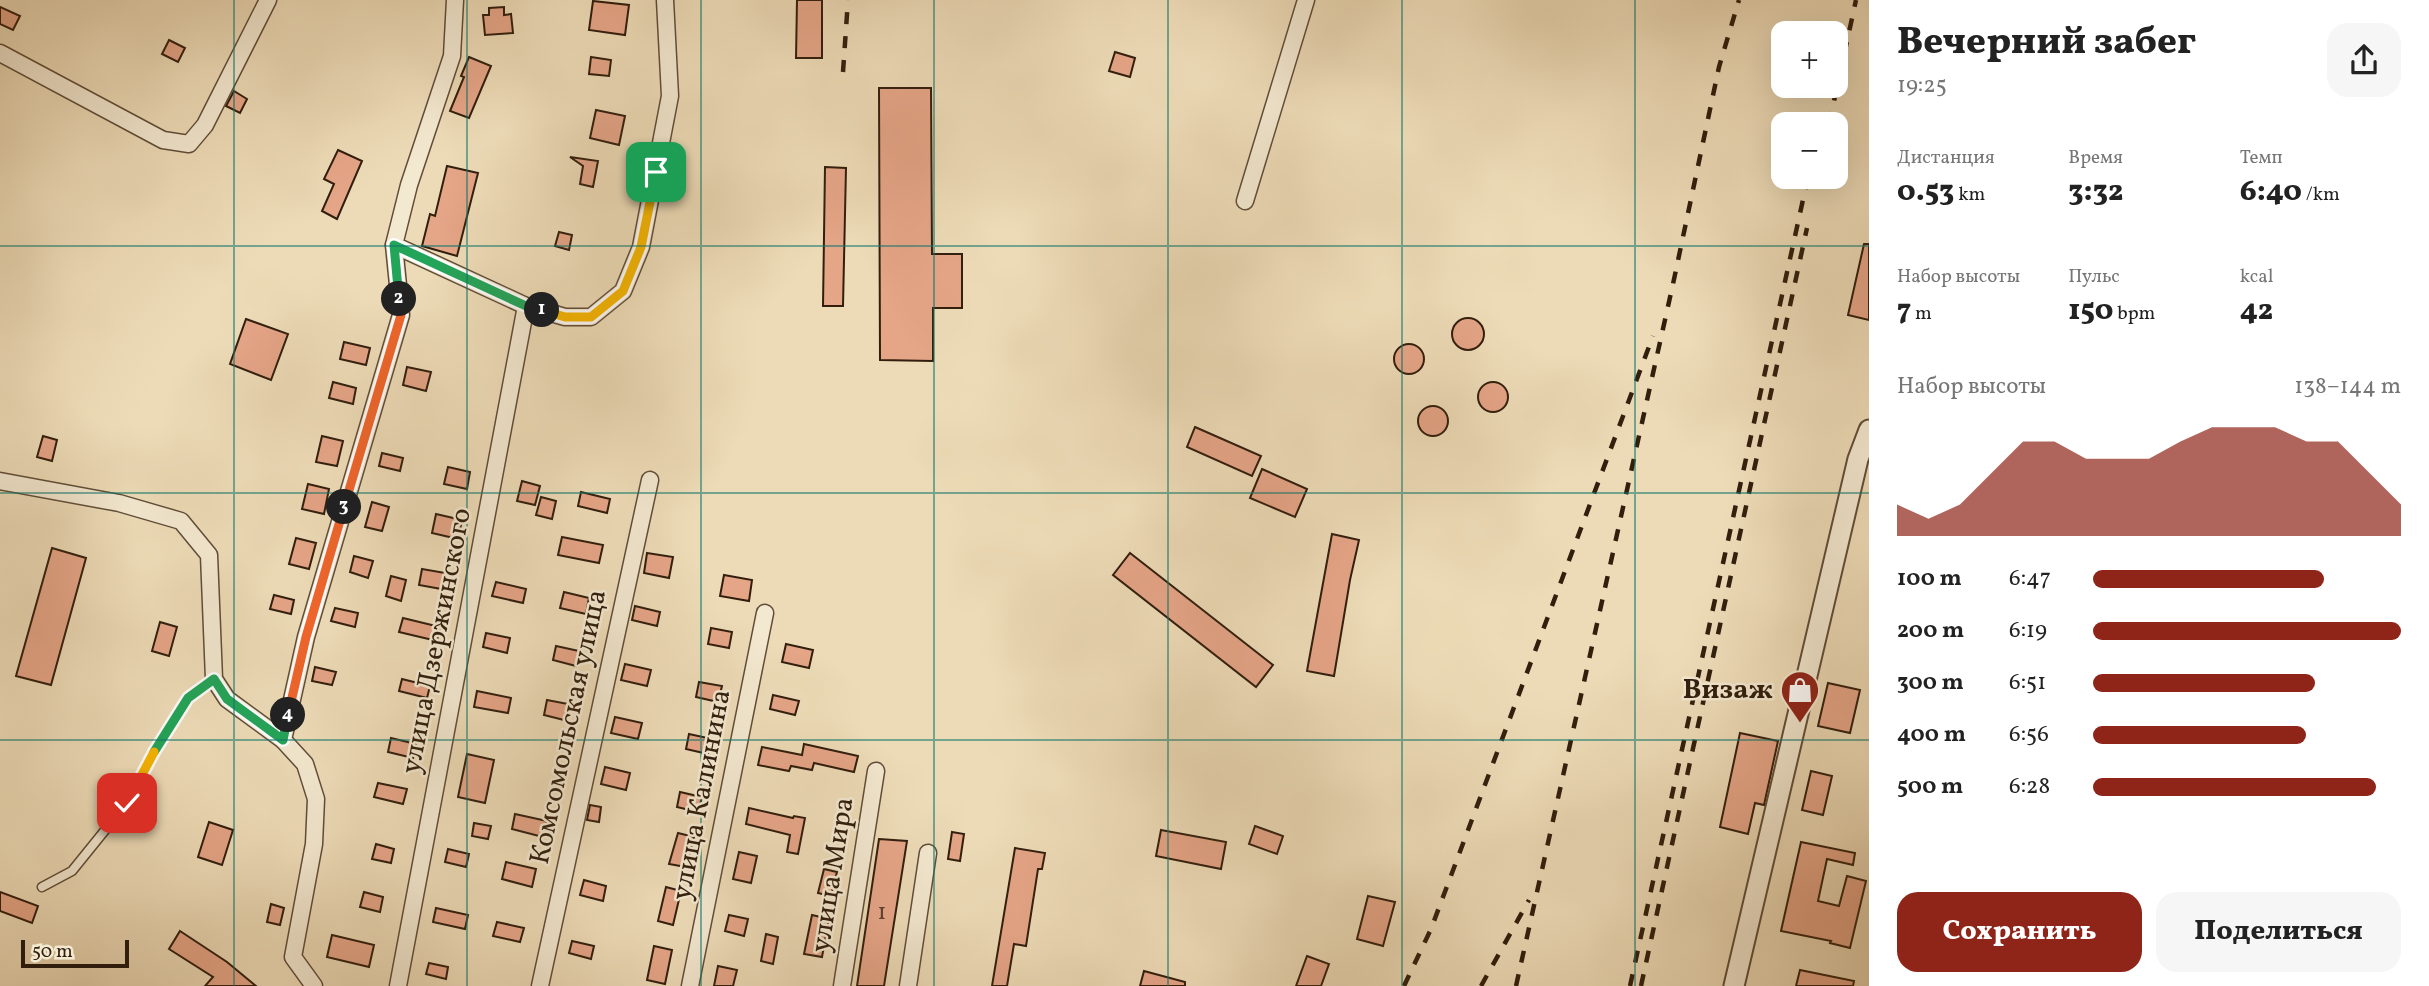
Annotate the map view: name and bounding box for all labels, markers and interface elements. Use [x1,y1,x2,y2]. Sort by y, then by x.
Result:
text: Вечерний забег [1897,17,2196,70]
map controls [1771,21,1848,189]
button: + [1771,21,1848,98]
button: share [2327,23,2401,97]
text: 19:25 [1897,70,1947,102]
button: − [1771,112,1848,189]
pin [626,142,686,202]
text: Дистанция [1897,145,1995,171]
text: Время [2068,145,2123,171]
text: Темп [2240,145,2283,171]
icon: arrive [637,153,675,191]
text: 0.53 [1897,171,1954,213]
text: 3:32 [2068,171,2123,213]
text: 6:40 [2240,171,2302,213]
text: km [1954,182,1985,208]
text: /km [2302,182,2340,208]
text: Набор высоты [1897,264,2020,290]
text: Пульс [2068,264,2120,290]
text: kcal [2240,264,2273,290]
pin: 2 [382,282,416,316]
text: 2 [394,285,403,311]
text: 7 [1897,290,1911,332]
text: 150 [2068,290,2113,332]
text: 42 [2240,290,2273,332]
pin: 1 [524,292,560,328]
text: 1 [538,296,545,322]
text: m [1911,301,1932,327]
text: bpm [2113,301,2155,327]
text: Набор высоты [1897,371,2046,403]
text: 138–144 m [2294,371,2401,403]
pin: 3 [326,490,362,524]
text: 3 [339,493,348,519]
street label: улица Дзержинского [392,505,482,777]
text: 100 m [1897,563,1962,595]
text: 6:47 [2009,563,2051,595]
street label: Комсомольская улица [521,586,617,868]
text: 200 m [1897,615,1964,647]
text: 6:19 [2009,615,2047,647]
text: 300 m [1897,667,1964,699]
text: 6:51 [2009,667,2046,699]
shop icon: Визаж [1779,669,1821,724]
place label: Визаж [1683,671,1773,710]
street label: улица Калинина [662,686,742,904]
pin: 4 [270,698,306,732]
text: 4 [282,701,293,727]
text: 400 m [1897,719,1966,751]
text: 6:56 [2009,719,2049,751]
text: 500 m [1897,771,1963,803]
text: 6:28 [2009,771,2050,803]
pin [97,773,157,833]
icon: check [108,784,146,822]
street label: улица Мира [801,795,865,955]
button: Сохранить [1897,892,2142,972]
button: Поделиться [2156,892,2401,972]
house number: 1 [877,896,887,930]
scale bar [21,937,130,969]
text: 50 m [32,939,73,965]

